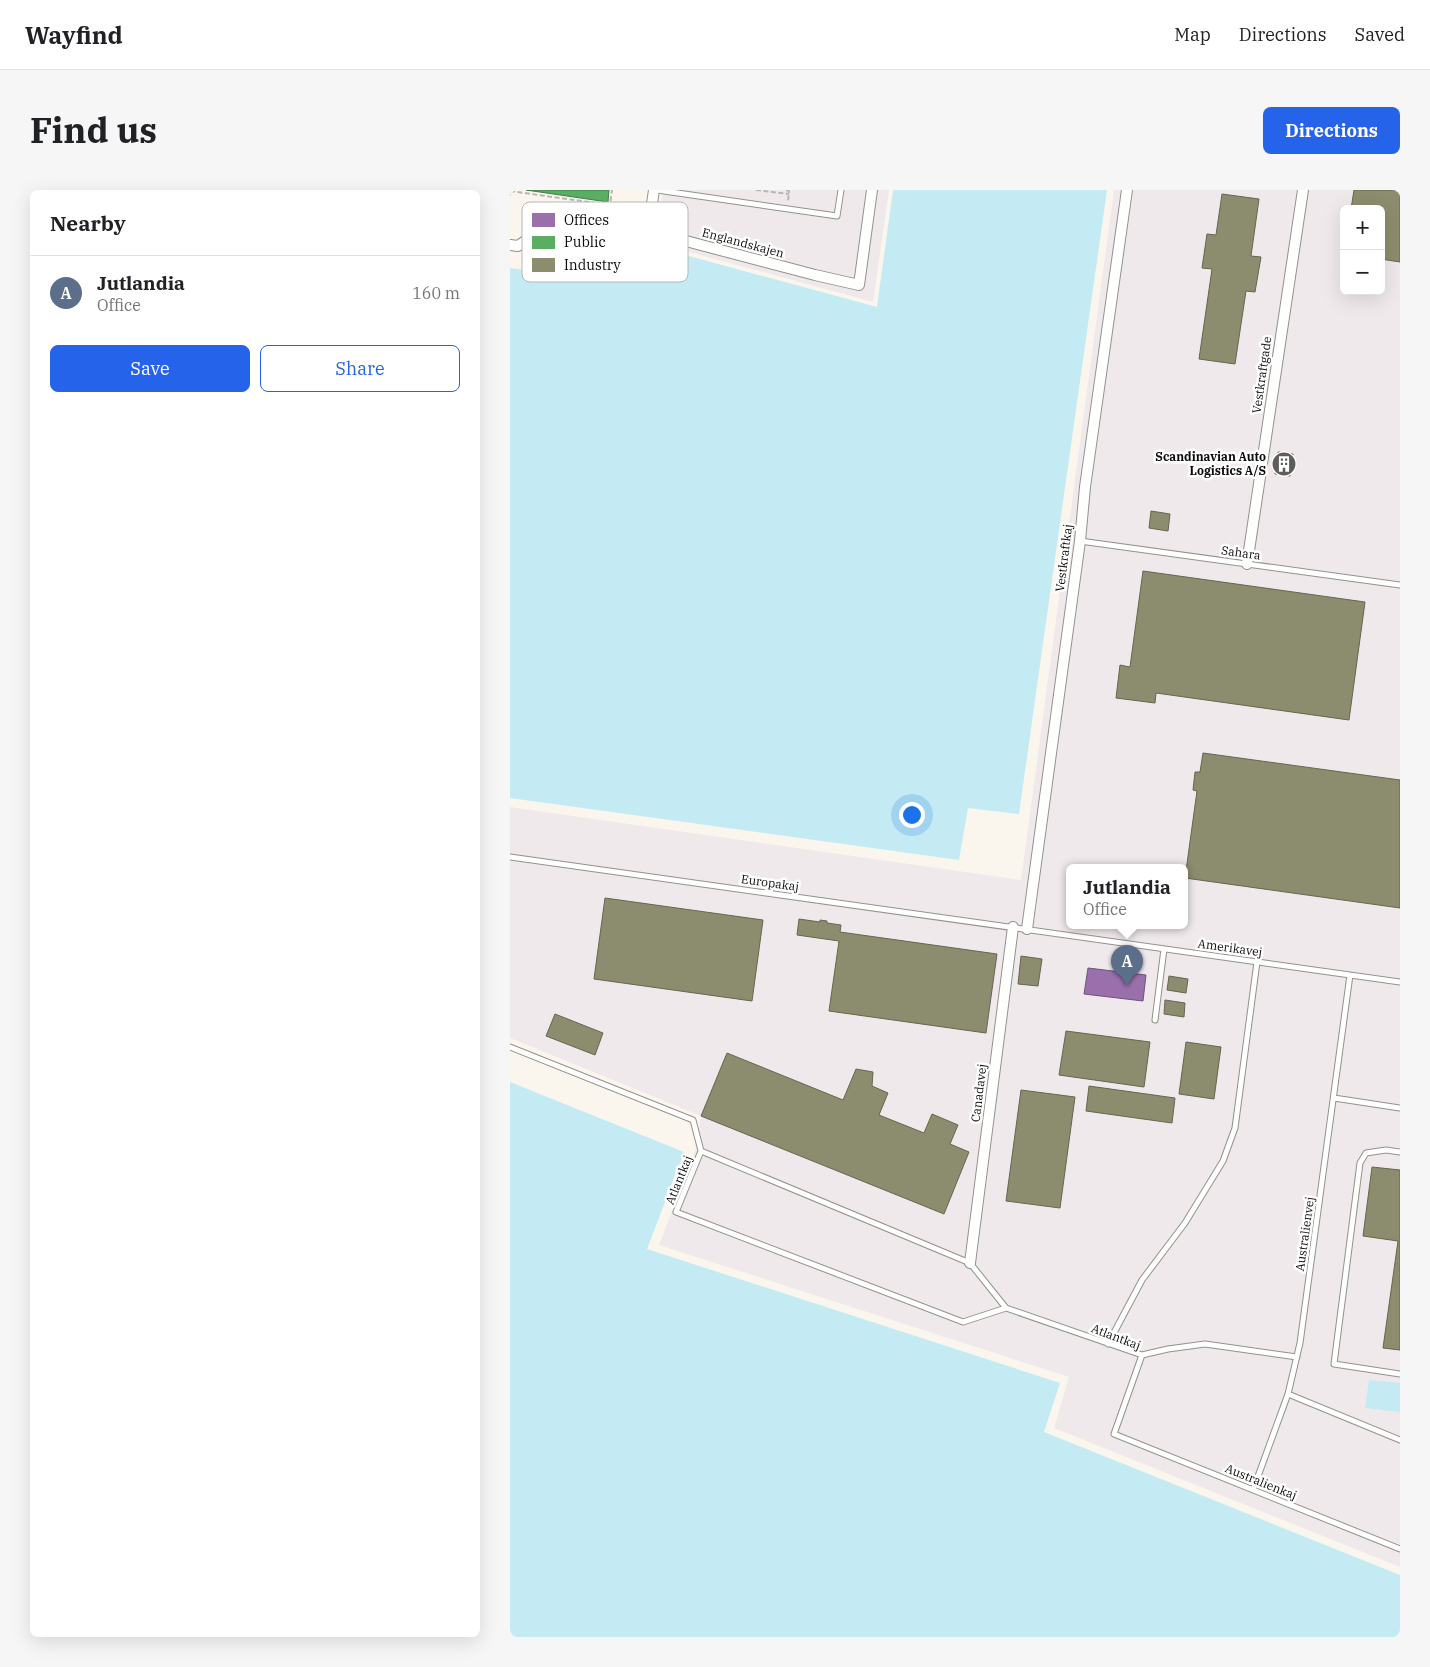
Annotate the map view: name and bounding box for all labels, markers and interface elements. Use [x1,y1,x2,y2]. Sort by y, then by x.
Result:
text: Wayfind [25,19,123,51]
text: Map [1174,23,1211,46]
text: Directions [1239,23,1327,46]
text: Saved [1355,23,1405,46]
text: Find us [30,107,157,153]
button: Directions [1263,107,1400,154]
legend [522,202,688,282]
map controls [1340,205,1385,295]
button: + [1340,205,1385,250]
text: Nearby [50,209,126,237]
text: Offices [564,211,609,229]
street label: Englandskajen [701,224,786,261]
text: Public [564,233,606,251]
button: − [1340,250,1385,295]
text: Industry [564,256,621,274]
text: Jutlandia [97,271,185,295]
text: A [60,283,72,303]
text: 160 m [412,283,460,303]
text: Office [97,295,141,315]
street label: Vestkraftgade [1249,335,1274,414]
button: Save [50,345,250,392]
button: Share [260,345,460,392]
place label: Scandinavian Auto Logistics A/S [1155,449,1266,478]
building icon: Scandinavian Auto Logistics A/S [1271,451,1297,477]
street label: Vestkraftkaj [1052,523,1075,593]
street label: Sahara [1220,542,1262,563]
your location [899,802,925,828]
popup [1066,864,1188,929]
street label: Europakaj [740,871,800,894]
text: Jutlandia [1083,875,1171,899]
text: Office [1083,899,1127,919]
street label: Amerikavej [1197,936,1263,959]
pin: A [1111,945,1143,986]
street label: Canadavej [967,1063,990,1123]
street label: Atlantkaj [662,1153,695,1207]
street label: Australienvej [1292,1196,1317,1272]
street label: Atlantkaj [1089,1320,1143,1353]
street label: Australienkaj [1223,1460,1299,1503]

